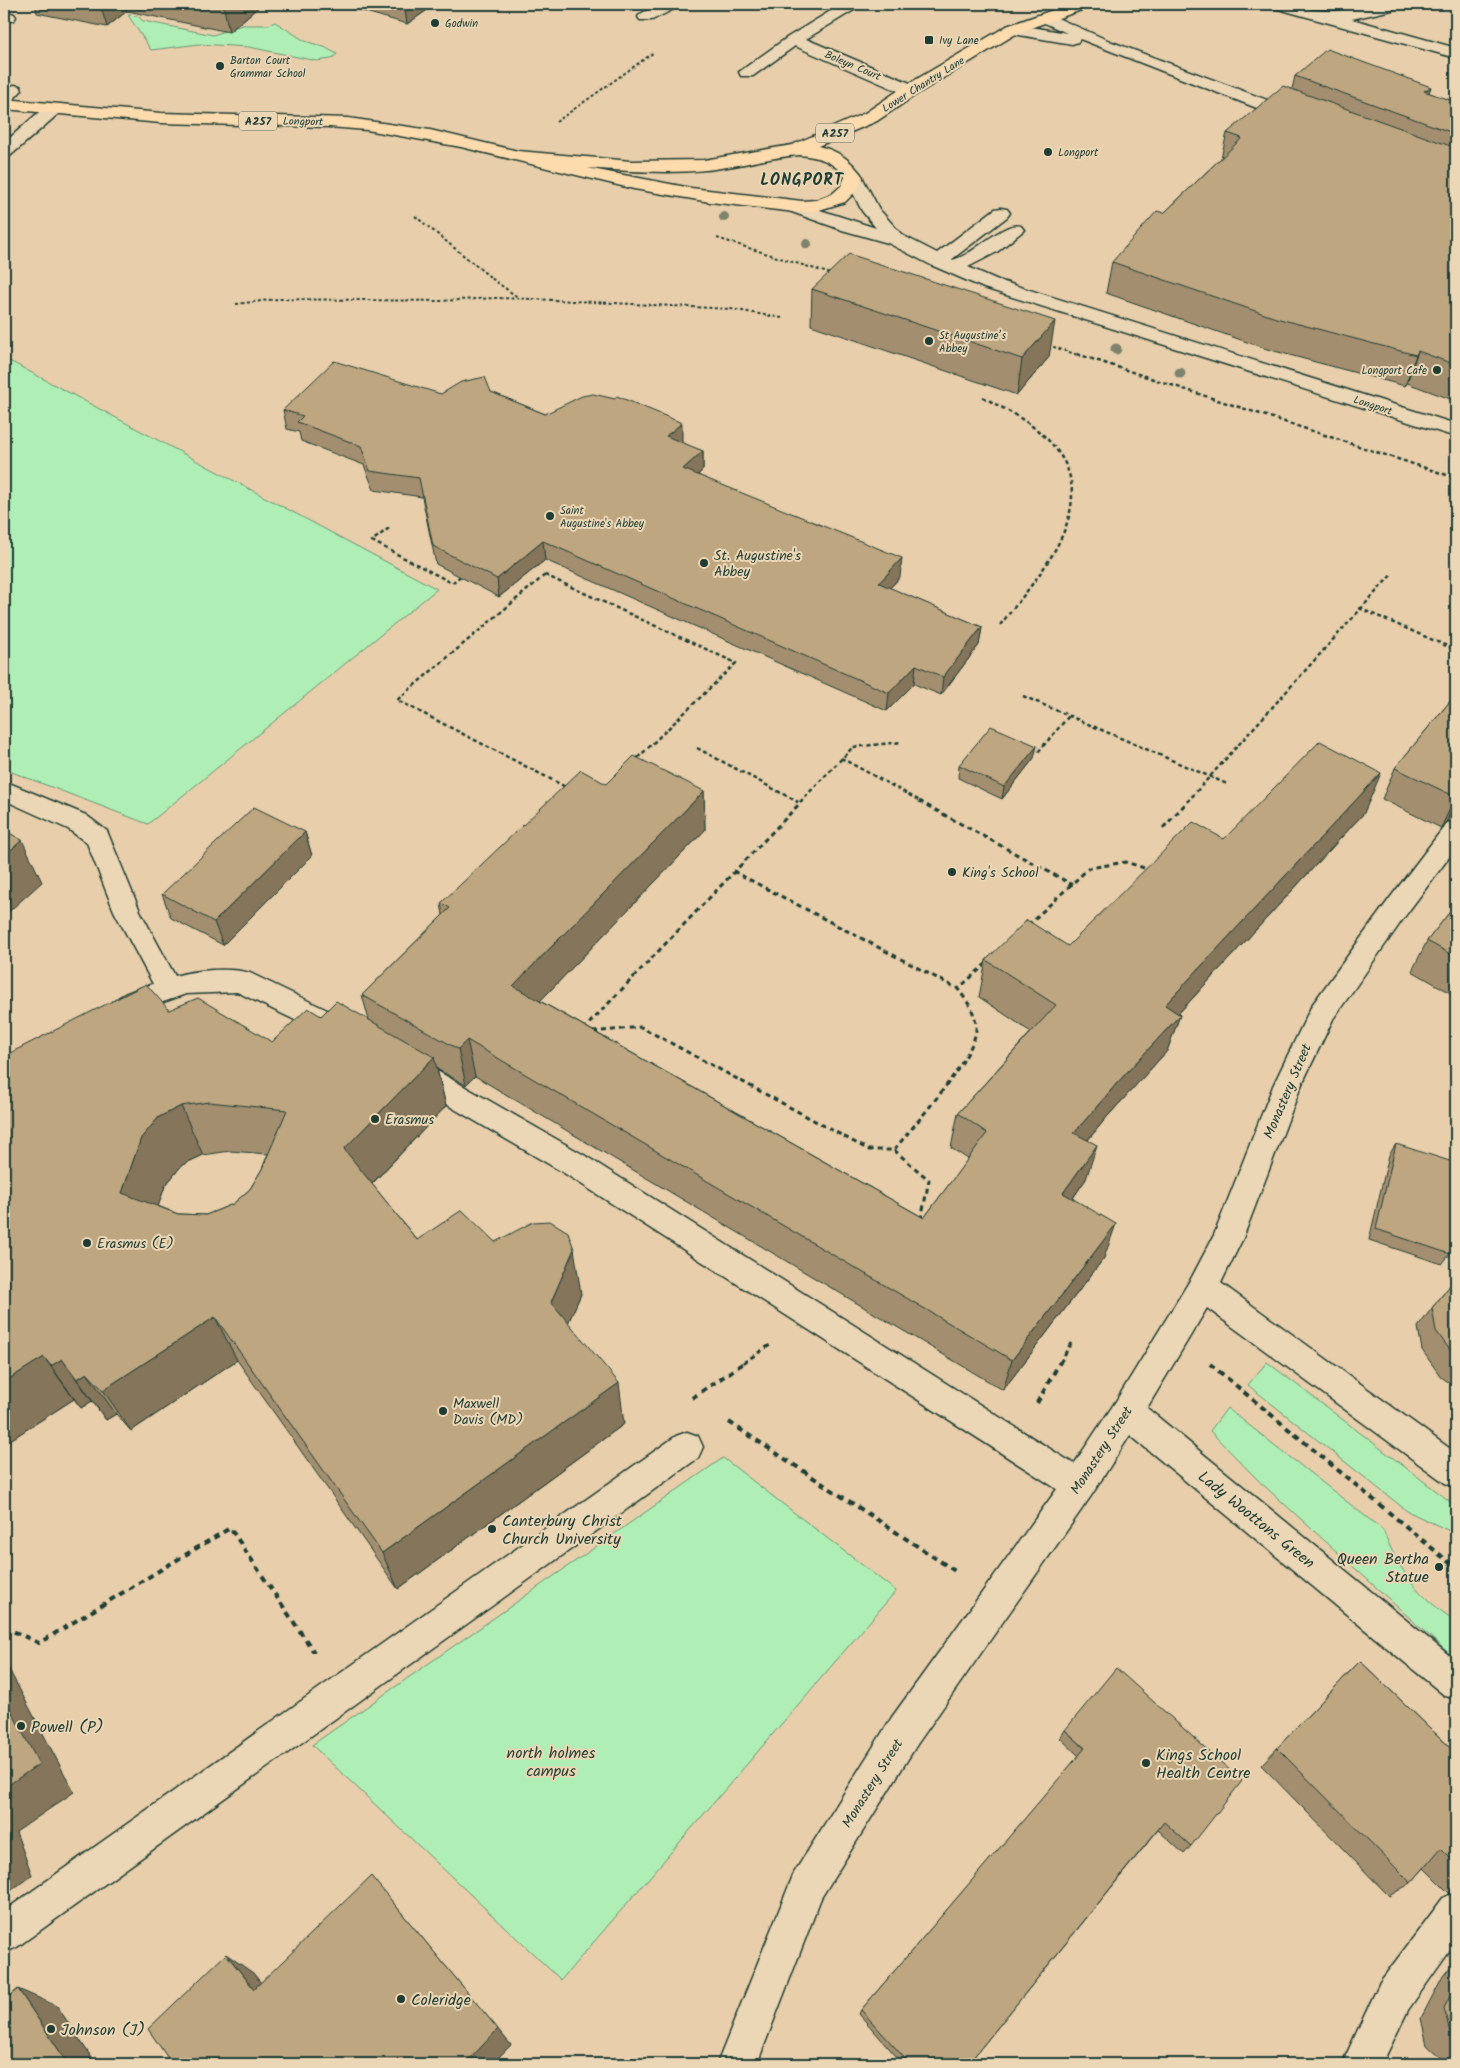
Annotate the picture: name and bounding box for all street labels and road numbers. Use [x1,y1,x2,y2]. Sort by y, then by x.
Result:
street label: Boleyn Court [822,46,884,86]
street label: Lower Chantry Lane [879,52,968,117]
road number: A257 [239,112,277,130]
street label: Longport [283,113,324,131]
road number: A257 [816,124,854,142]
street label: Longport [1351,391,1395,421]
street label: Monastery Street [1258,1040,1318,1142]
street label: Monastery Street [1065,1402,1139,1499]
street label: Lady Woottons Green [1192,1465,1320,1575]
street label: Monastery Street [837,1734,909,1832]

